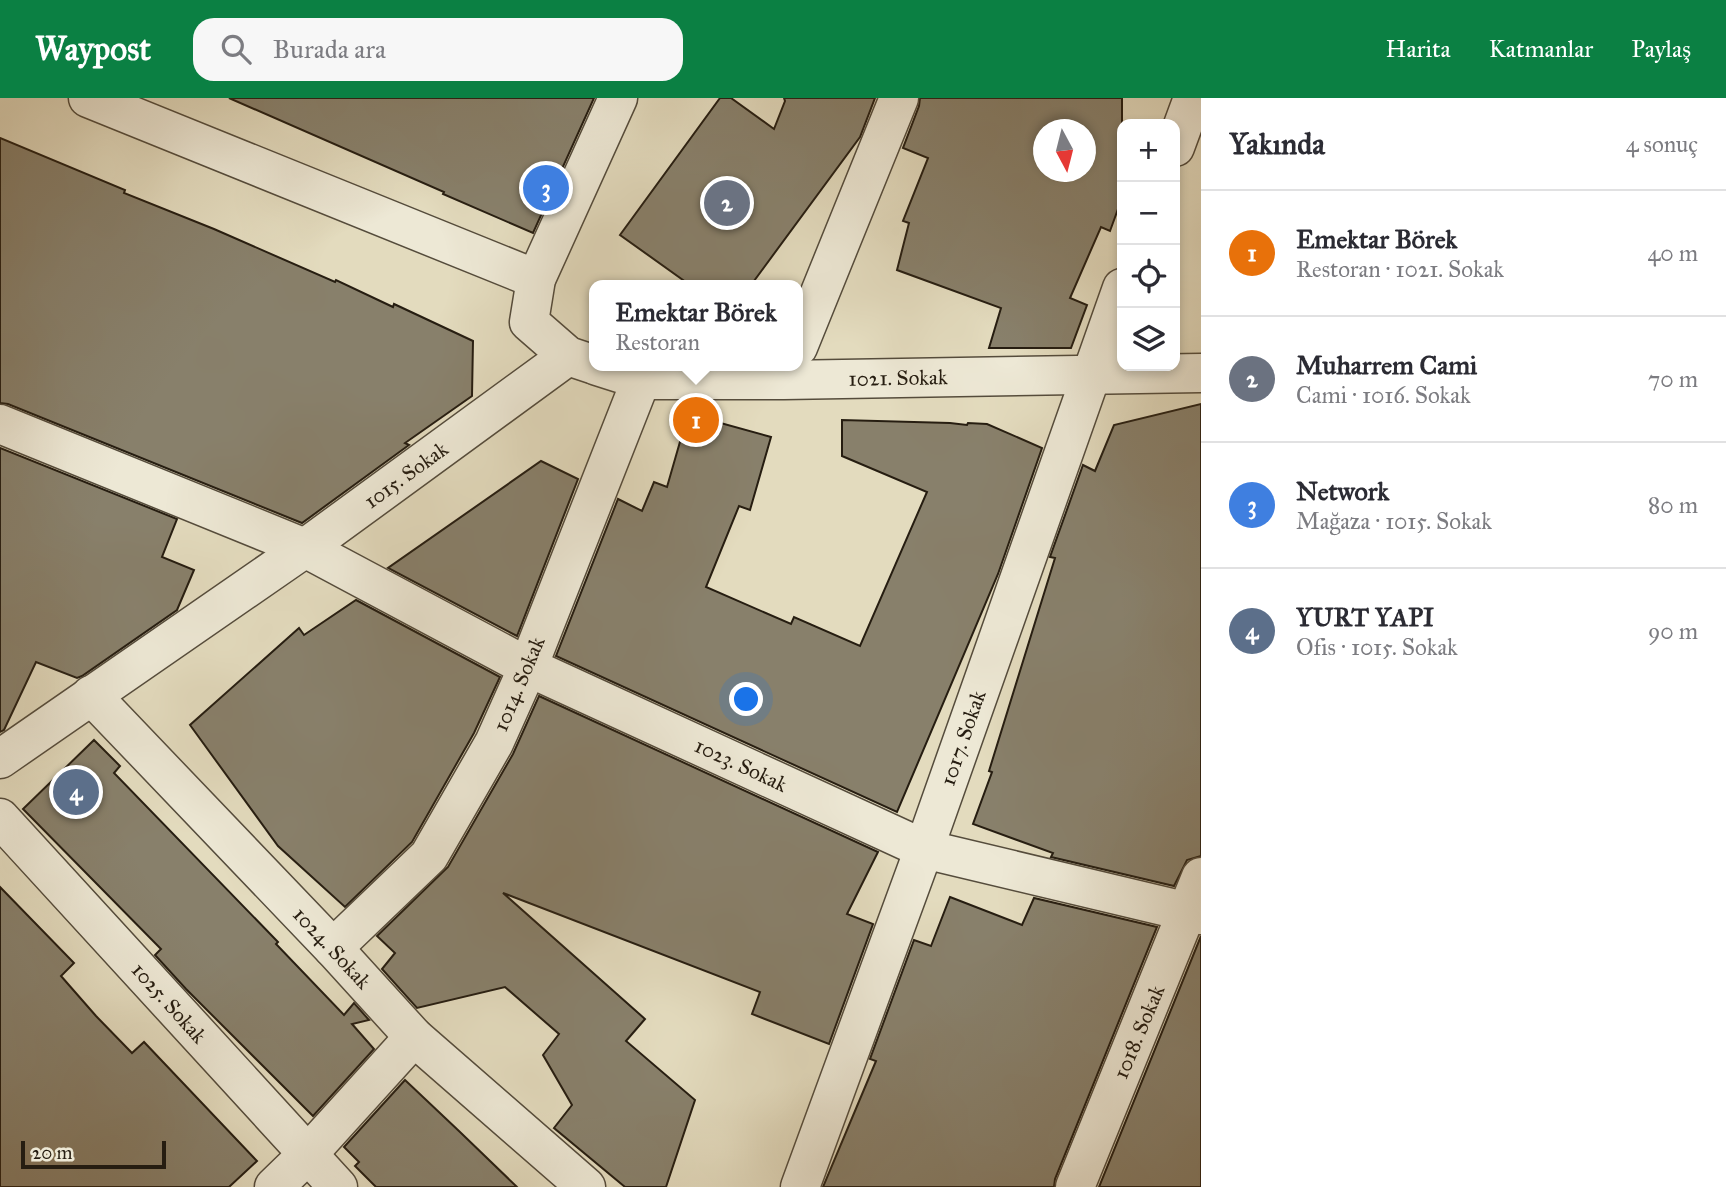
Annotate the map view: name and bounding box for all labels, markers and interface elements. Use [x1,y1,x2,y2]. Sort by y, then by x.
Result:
search box [193,18,683,81]
text: Waypost [35,29,151,69]
icon: search [217,30,255,68]
text: Burada ara [273,33,386,65]
text: Harita [1386,34,1451,64]
text: Katmanlar [1489,34,1593,64]
text: Paylaş [1631,34,1691,64]
north arrow [1033,119,1096,182]
map controls [1117,119,1180,371]
button: + [1117,119,1180,182]
text: Yakında [1229,126,1325,162]
text: 4 sonuç [1626,130,1698,158]
pin: 3 [523,162,569,214]
pin: 2 [704,177,750,229]
button: − [1117,182,1180,245]
text: Emektar Börek [1296,223,1457,255]
text: 1 [1247,239,1257,267]
text: 40 m [1648,239,1698,267]
button: locate [1117,245,1180,308]
text: Restoran · 1021. Sokak [1296,255,1504,283]
popup [589,280,803,371]
text: Emektar Börek [615,296,777,328]
button: layers [1117,308,1180,371]
text: Restoran [615,328,700,356]
text: Muharrem Cami [1296,349,1477,381]
street label: 1021. Sokak [848,364,948,392]
text: 2 [1246,365,1258,393]
text: 70 m [1648,365,1698,393]
text: Cami · 1016. Sokak [1296,381,1471,409]
pin: 1 [673,394,719,446]
street label: 1015. Sokak [359,436,453,514]
text: Network [1296,475,1389,507]
text: 3 [1247,491,1257,519]
text: 80 m [1648,491,1698,519]
text: Mağaza · 1015. Sokak [1296,507,1492,535]
text: YURT YAPI [1296,601,1434,633]
text: 4 [1246,617,1258,645]
text: 90 m [1648,617,1698,645]
street label: 1014. Sokak [487,632,551,735]
text: Ofis · 1015. Sokak [1296,633,1458,661]
your location [729,682,763,716]
street label: 1017. Sokak [935,687,992,789]
street label: 1023. Sokak [691,732,792,798]
pin: 4 [53,766,99,818]
street label: 1024. Sokak [287,901,377,995]
street label: 1025. Sokak [126,957,212,1049]
street label: 1018. Sokak [1108,981,1171,1083]
scale bar [21,1138,166,1170]
text: 20 m [32,1141,73,1164]

